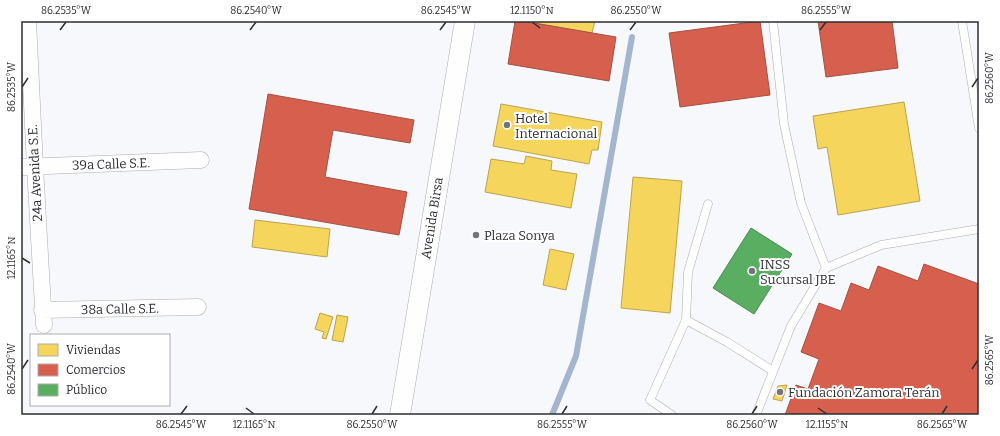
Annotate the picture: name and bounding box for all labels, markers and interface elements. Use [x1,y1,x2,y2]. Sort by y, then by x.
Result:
text: 86.2535°W [41,5,92,17]
text: 86.2540°W [230,5,283,17]
text: 86.2545°W [421,5,472,17]
text: 12.1150°N [510,5,554,17]
text: 86.2550°W [610,5,662,17]
text: 86.2555°W [801,5,852,17]
text: 86.2560°W [984,51,996,104]
text: 86.2535°W [6,61,18,112]
place label: Hotel Internacional [515,111,598,141]
marker: Hotel Internacional [502,120,512,130]
street label: 24a Avenida S.E. [25,124,45,222]
street label: 39a Calle S.E. [72,155,151,173]
street label: Avenida Birsa [418,176,446,260]
place label: Plaza Sonya [484,228,555,243]
marker: Plaza Sonya [471,230,481,240]
text: 12.1165°N [6,237,18,279]
place label: INSS Sucursal JBE [760,257,836,287]
marker: INSS Sucursal JBE [747,266,757,276]
street label: 38a Calle S.E. [81,301,159,317]
legend [30,334,170,406]
text: 86.2565°W [984,334,996,385]
text: 86.2540°W [6,342,18,395]
text: Viviendas [66,343,121,357]
text: Comercios [66,363,126,377]
text: Público [66,383,107,397]
place label: Fundación Zamora Terán [788,385,940,400]
marker: Fundación Zamora Terán [775,387,785,397]
text: 86.2545°W [156,419,207,431]
text: 12.1165°N [233,419,275,431]
text: 86.2550°W [346,419,398,431]
text: 86.2555°W [537,419,588,431]
text: 86.2560°W [726,419,779,431]
text: 12.1155°N [806,419,848,431]
text: 86.2565°W [917,419,968,431]

